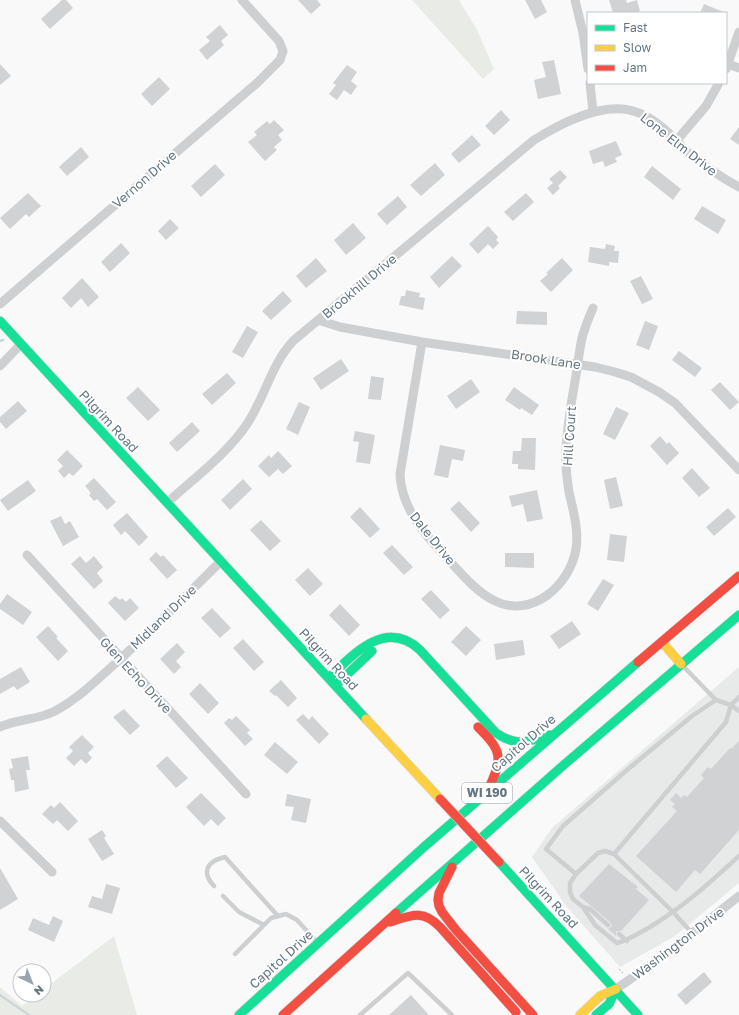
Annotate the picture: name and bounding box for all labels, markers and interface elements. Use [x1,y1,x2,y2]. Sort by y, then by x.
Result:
legend [587,12,727,84]
text: Fast [623,20,648,35]
text: Slow [623,40,651,55]
text: Jam [623,60,647,75]
street label: Lone Elm Drive [637,109,721,179]
street label: Vernon Drive [109,147,179,211]
street label: Brookhill Drive [319,250,399,322]
street label: Brook Lane [510,346,582,372]
street label: Pilgrim Road [76,387,142,455]
street label: Hill Court [559,406,579,466]
street label: Dale Drive [407,508,459,568]
street label: Midland Drive [127,582,199,652]
street label: Pilgrim Road [296,625,362,693]
street label: Glen Echo Drive [97,634,175,716]
street label: Capitol Drive [487,711,559,775]
road number: WI 190 [462,783,512,803]
street label: Pilgrim Road [516,863,582,931]
street label: Washington Drive [629,903,727,983]
street label: Capitol Drive [246,926,316,992]
north arrow [12,963,52,1003]
text: N [32,983,47,998]

